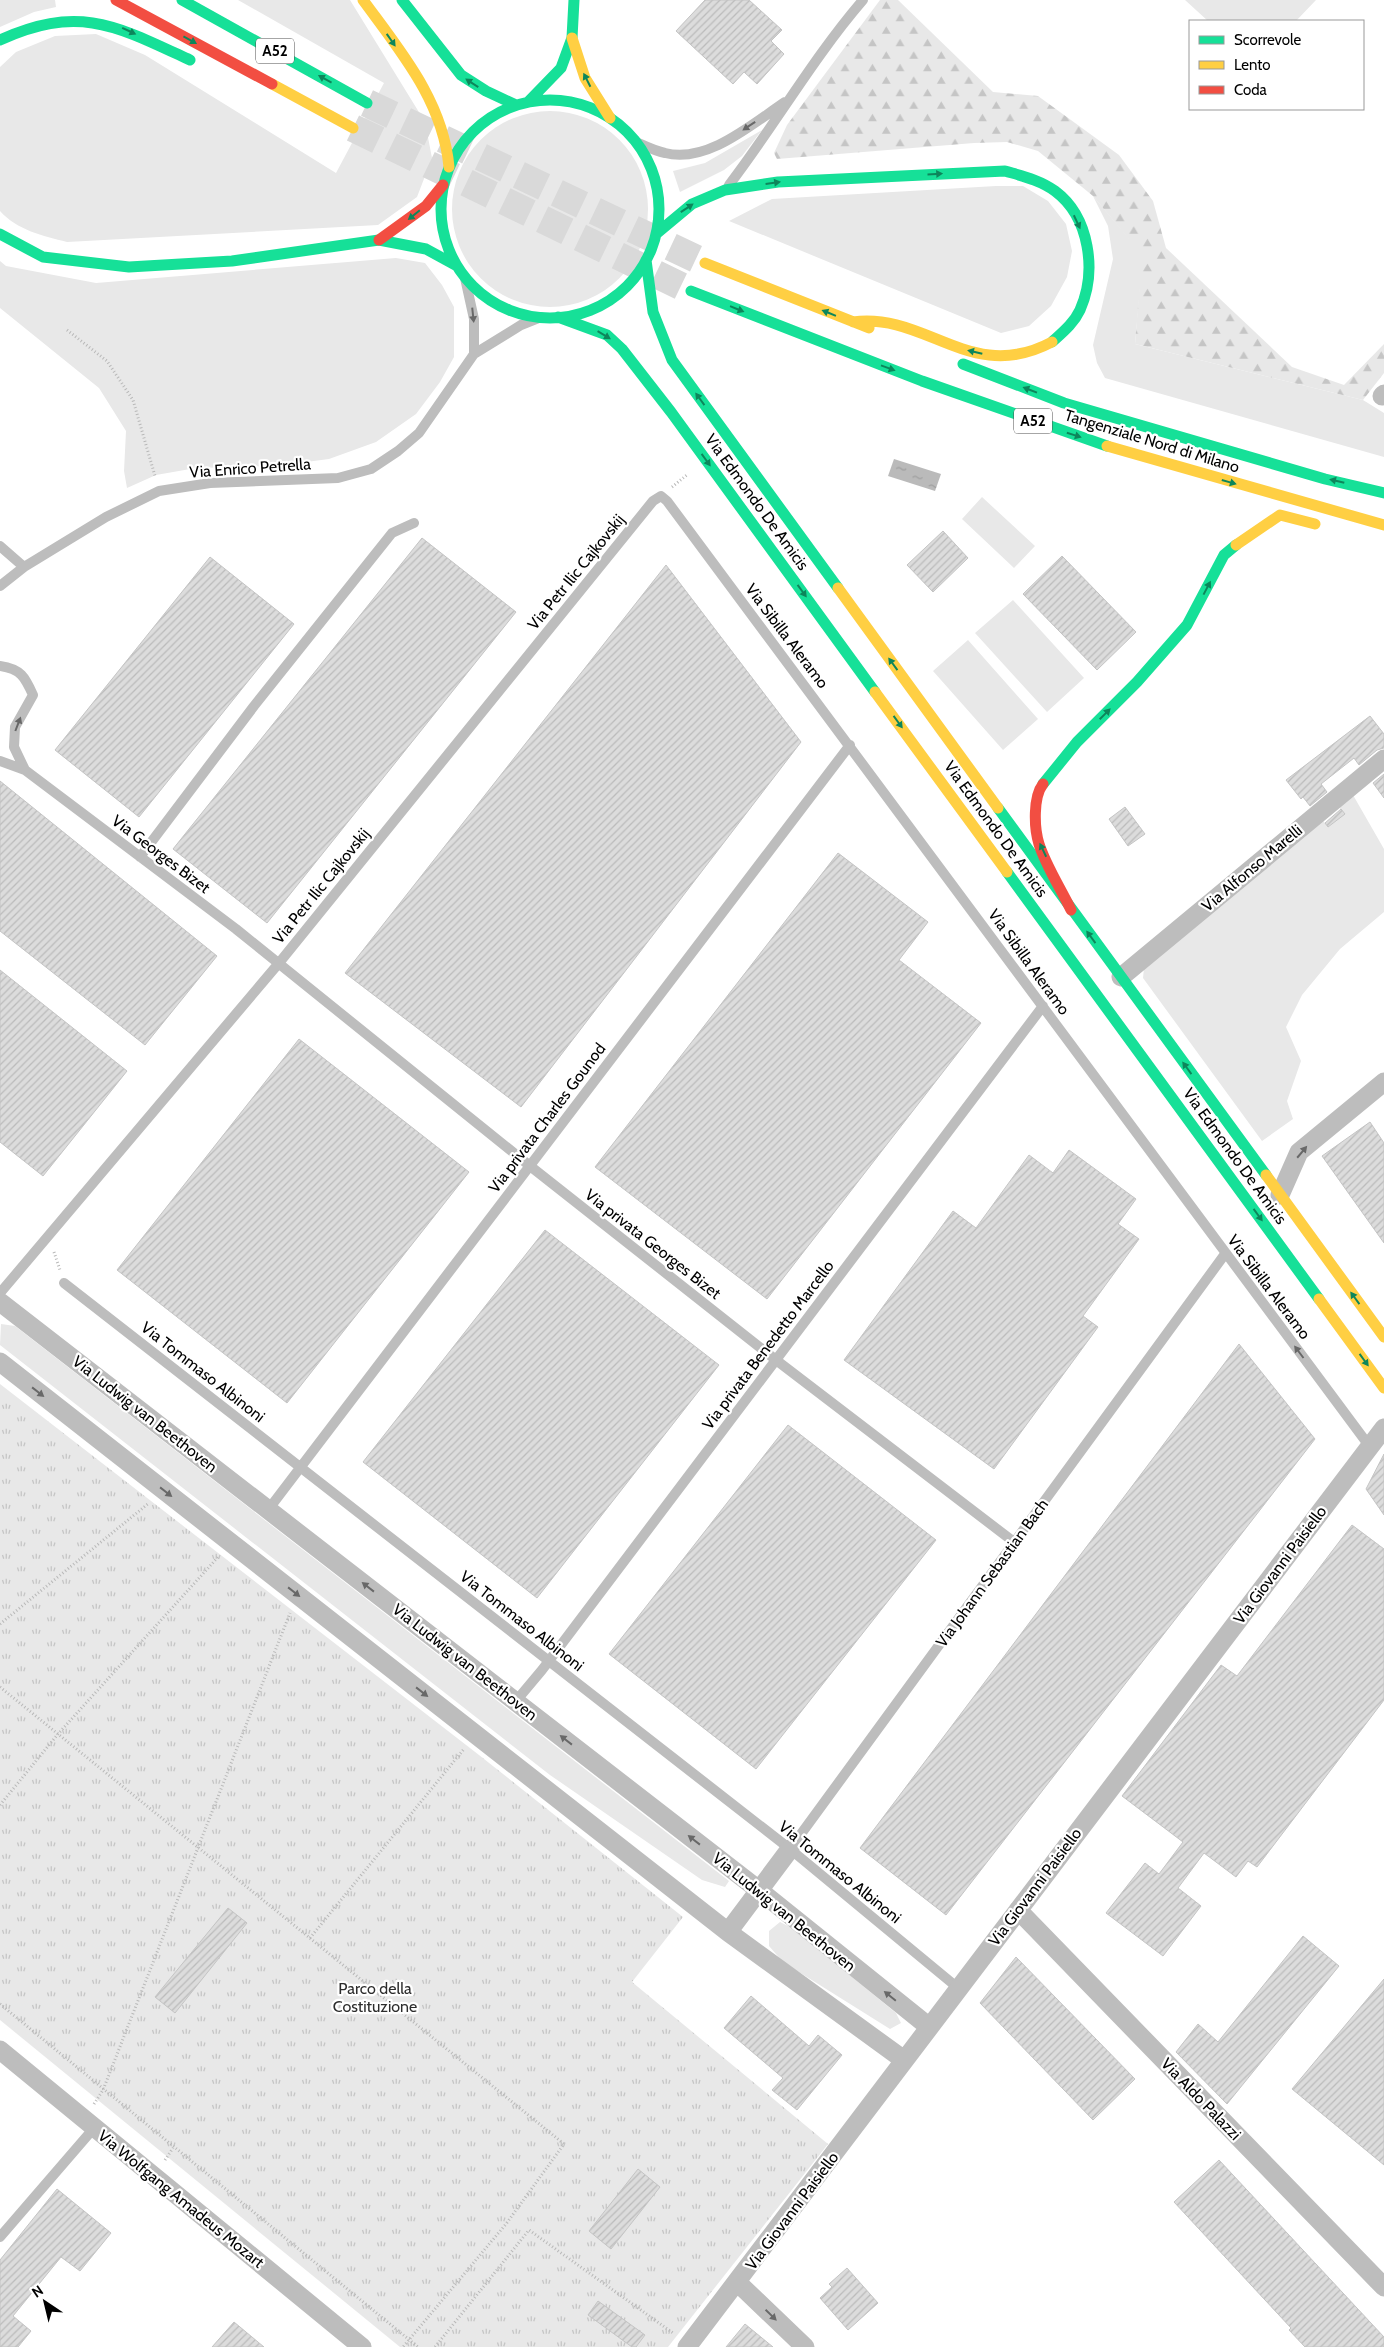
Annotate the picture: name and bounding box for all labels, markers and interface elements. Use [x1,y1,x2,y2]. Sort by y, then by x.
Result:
legend [1189,20,1364,110]
one-way arrow [121,27,136,35]
text: Scorrevole [1234,31,1302,49]
one-way arrow [386,33,396,47]
one-way arrow [183,36,196,45]
road number: A52 [256,38,294,64]
text: Lento [1234,56,1271,74]
one-way arrow [583,73,591,87]
one-way arrow [317,75,332,83]
one-way arrow [466,78,479,88]
text: Coda [1234,81,1268,99]
one-way arrow [743,121,756,131]
one-way arrow [928,170,944,178]
one-way arrow [766,178,782,186]
one-way arrow [681,203,694,213]
one-way arrow [408,210,421,221]
one-way arrow [1074,215,1082,229]
one-way arrow [730,305,744,313]
one-way arrow [470,307,478,323]
one-way arrow [822,308,837,316]
one-way arrow [597,330,610,339]
one-way arrow [968,348,983,356]
one-way arrow [881,364,896,372]
one-way arrow [1022,386,1037,394]
one-way arrow [695,392,705,406]
street label: Tangenziale Nord di Milano [1062,405,1242,477]
road number: A52 [1014,408,1052,434]
street label: Via Edmondo De Amicis [701,430,813,574]
one-way arrow [1066,431,1081,439]
one-way arrow [701,453,711,467]
street label: Via Enrico Petrella [189,454,312,482]
one-way arrow [1329,477,1344,485]
one-way arrow [1222,478,1237,486]
street label: Via Petr Ilic Cajkovskij [524,510,628,634]
street label: Via Sibilla Aleramo [742,580,833,692]
one-way arrow [1203,581,1211,596]
one-way arrow [797,584,807,598]
one-way arrow [888,657,898,671]
one-way arrow [1099,708,1111,720]
one-way arrow [893,715,903,729]
one-way arrow [14,716,22,731]
street label: Via Edmondo De Amicis [940,757,1052,901]
street label: Via Georges Bizet [108,811,214,897]
street label: Via Alfonso Marelli [1198,821,1306,915]
street label: Via Petr Ilic Cajkovskij [269,824,373,948]
one-way arrow [1039,843,1047,857]
street label: Via Sibilla Aleramo [984,905,1074,1019]
one-way arrow [1086,930,1096,944]
street label: Via privata Charles Gounod [485,1039,609,1197]
one-way arrow [1182,1061,1192,1075]
street label: Via Edmondo De Amicis [1179,1084,1291,1228]
one-way arrow [1296,1146,1308,1158]
street label: Via privata Georges Bizet [581,1185,725,1303]
one-way arrow [1252,1208,1263,1221]
street label: Via Sibilla Aleramo [1224,1231,1315,1343]
street label: Via privata Benedetto Marcello [698,1257,838,1433]
one-way arrow [1350,1291,1360,1305]
street label: Via Tommaso Albinoni [137,1318,269,1426]
one-way arrow [1293,1346,1304,1359]
street label: Via Ludwig van Beethoven [69,1352,221,1476]
one-way arrow [1359,1354,1369,1367]
one-way arrow [32,1386,45,1397]
one-way arrow [159,1486,172,1497]
street label: Via Johann Sebastian Bach [932,1495,1052,1651]
street label: Via Giovanni Paisiello [1229,1502,1331,1628]
street label: Via Tommaso Albinoni [456,1567,588,1675]
one-way arrow [362,1582,375,1593]
one-way arrow [287,1587,301,1597]
street label: Via Ludwig van Beethoven [389,1600,541,1724]
one-way arrow [415,1687,428,1698]
one-way arrow [560,1735,573,1746]
street label: Via Tommaso Albinoni [775,1817,905,1927]
street label: Via Giovanni Paisiello [984,1824,1086,1950]
one-way arrow [688,1835,701,1846]
street label: Via Ludwig van Beethoven [709,1848,859,1976]
park label: Parco della Costituzione [333,1979,417,2016]
one-way arrow [884,1990,897,2001]
street label: Via Aldo Palazzi [1157,2054,1245,2144]
street label: Via Wolfgang Amadeus Mozart [94,2126,268,2272]
street label: Via Giovanni Paisiello [741,2148,843,2274]
north arrow [20,2277,70,2327]
text: N [28,2281,47,2302]
one-way arrow [765,2309,777,2321]

